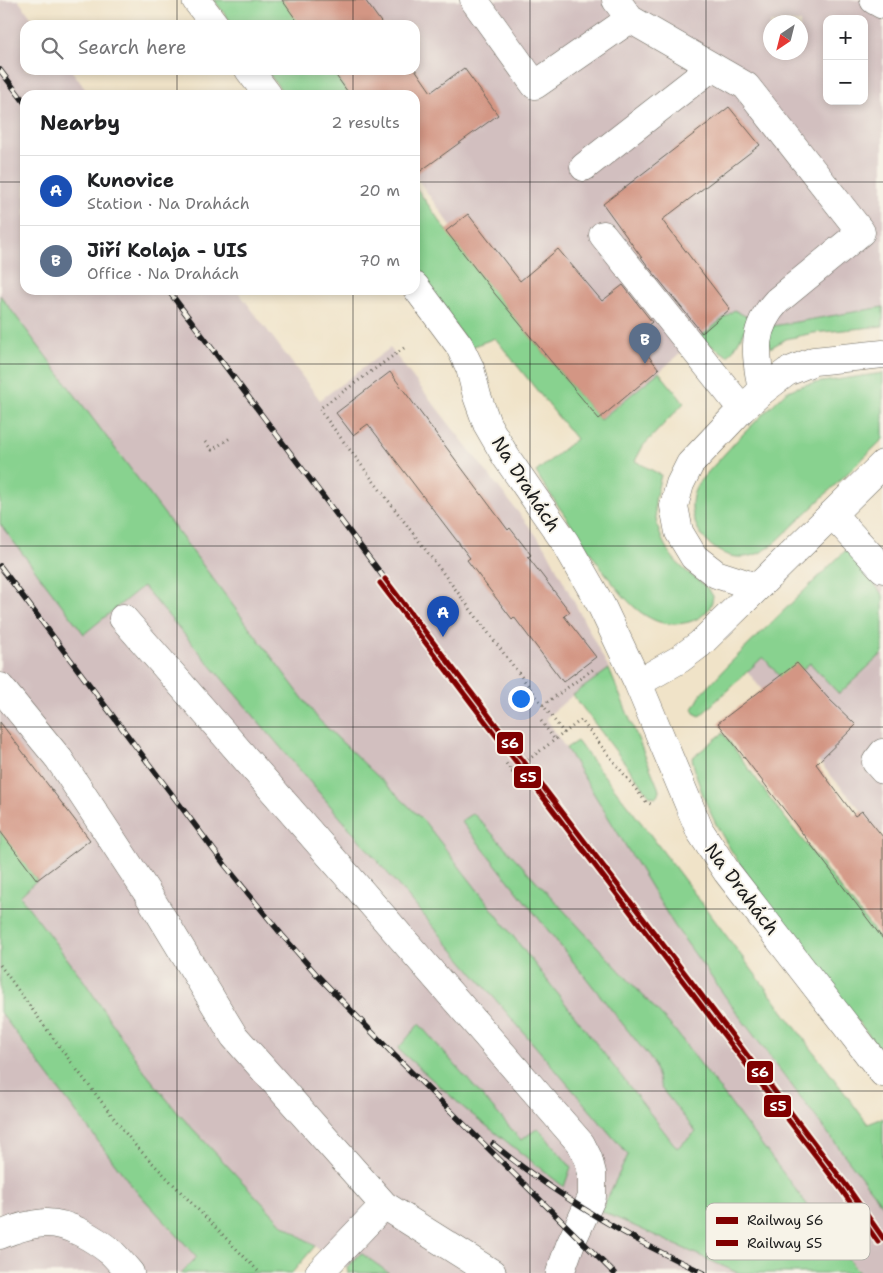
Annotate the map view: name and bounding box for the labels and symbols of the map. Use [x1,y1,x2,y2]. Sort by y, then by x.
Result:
north arrow [763,15,808,60]
pin: B [629,323,661,364]
street label: Na Drahách [486,432,566,536]
pin: A [427,596,459,637]
your location [508,686,534,712]
line badge: S6 [496,731,524,755]
text: S6 [501,734,519,752]
line badge: S5 [513,765,542,789]
text: S5 [520,768,537,786]
street label: Na Drahách [699,838,785,940]
line badge: S6 [746,1060,774,1084]
text: S6 [751,1063,769,1081]
line badge: S5 [763,1094,792,1118]
text: S5 [770,1097,787,1115]
legend [706,1203,870,1260]
text: Railway S6 [747,1211,824,1229]
text: Railway S5 [747,1234,822,1252]

